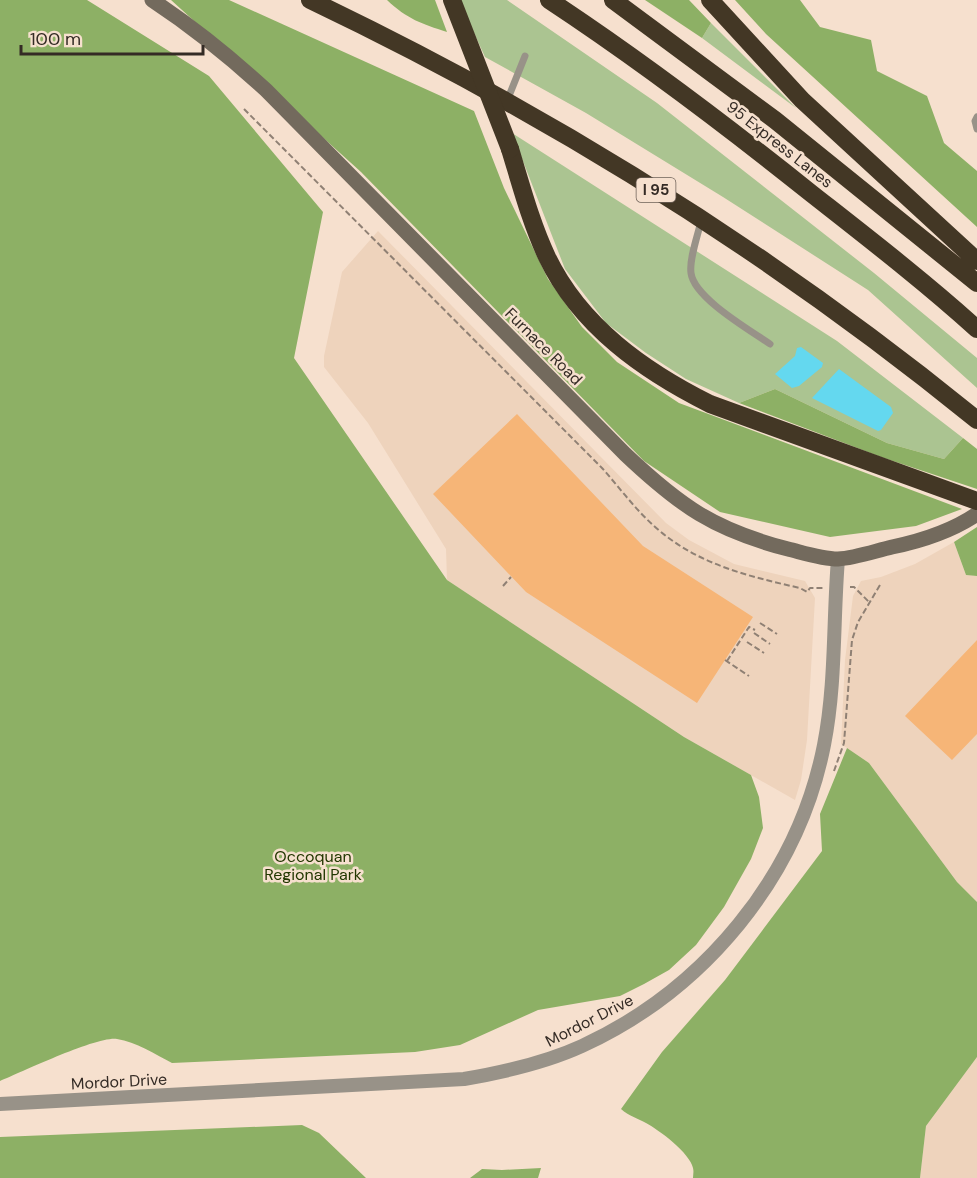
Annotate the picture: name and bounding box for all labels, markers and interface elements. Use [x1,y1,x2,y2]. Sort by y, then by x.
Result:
scale bar [21,18,202,56]
text: 100 m [30,27,81,51]
street label: 95 Express Lanes [722,96,837,193]
road number: I 95 [636,178,676,202]
street label: Furnace Road [500,303,587,390]
park label: Occoquan Regional Park [264,846,362,885]
street label: Mordor Drive [542,989,637,1052]
street label: Mordor Drive [70,1068,168,1095]

